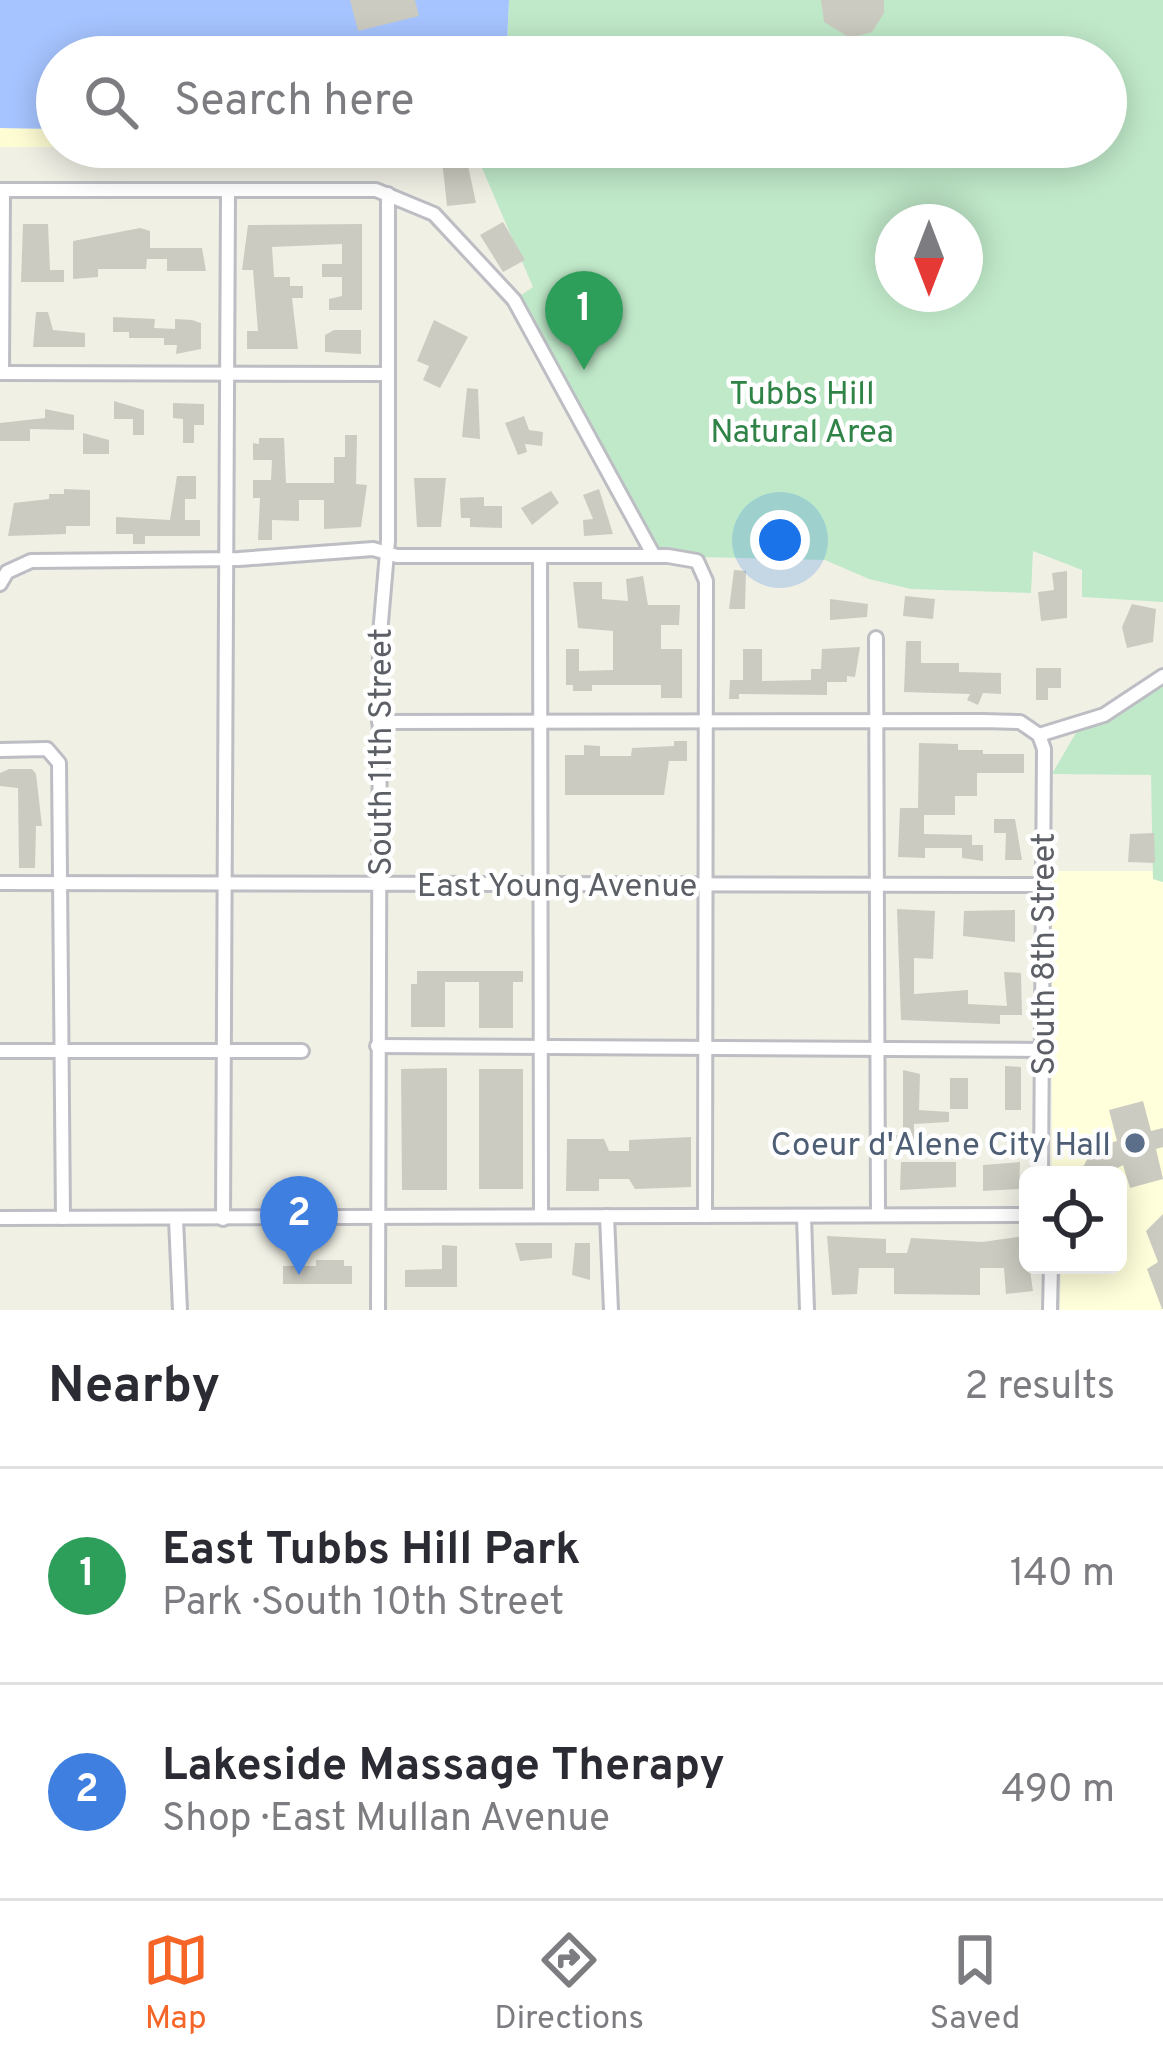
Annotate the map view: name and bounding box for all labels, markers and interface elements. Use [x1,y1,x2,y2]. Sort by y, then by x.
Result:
search box [36,36,1127,168]
icon: search [78,69,144,135]
text: Search here [174,74,414,131]
north arrow [875,204,983,312]
pin: 1 [545,271,623,370]
park label: Tubbs Hill Natural Area [710,375,894,455]
your location [750,510,810,570]
street label: South 11th Street [362,628,404,876]
street label: South 8th Street [1025,833,1067,1075]
street label: East Young Avenue [417,867,697,909]
place label: Coeur d'Alene City Hall [770,1126,1111,1168]
marker: Coeur d'Alene City Hall [1122,1130,1148,1156]
map controls [1019,1166,1127,1274]
button: locate [1019,1166,1127,1274]
pin: 2 [260,1176,338,1275]
text: Nearby [48,1356,220,1421]
text: 2 results [964,1364,1115,1413]
text: East Tubbs Hill Park [162,1523,580,1580]
text: 1 [79,1551,95,1600]
text: 140 m [1010,1551,1115,1600]
text: Park · South 10th Street [162,1580,564,1629]
text: Lakeside Massage Therapy [162,1739,725,1796]
text: 2 [75,1767,99,1816]
text: 490 m [1001,1767,1115,1816]
text: Shop · East Mullan Avenue [162,1796,610,1845]
tab: Map [143,1927,209,2041]
tab: Directions [494,1927,644,2041]
tab: Saved [930,1927,1020,2041]

